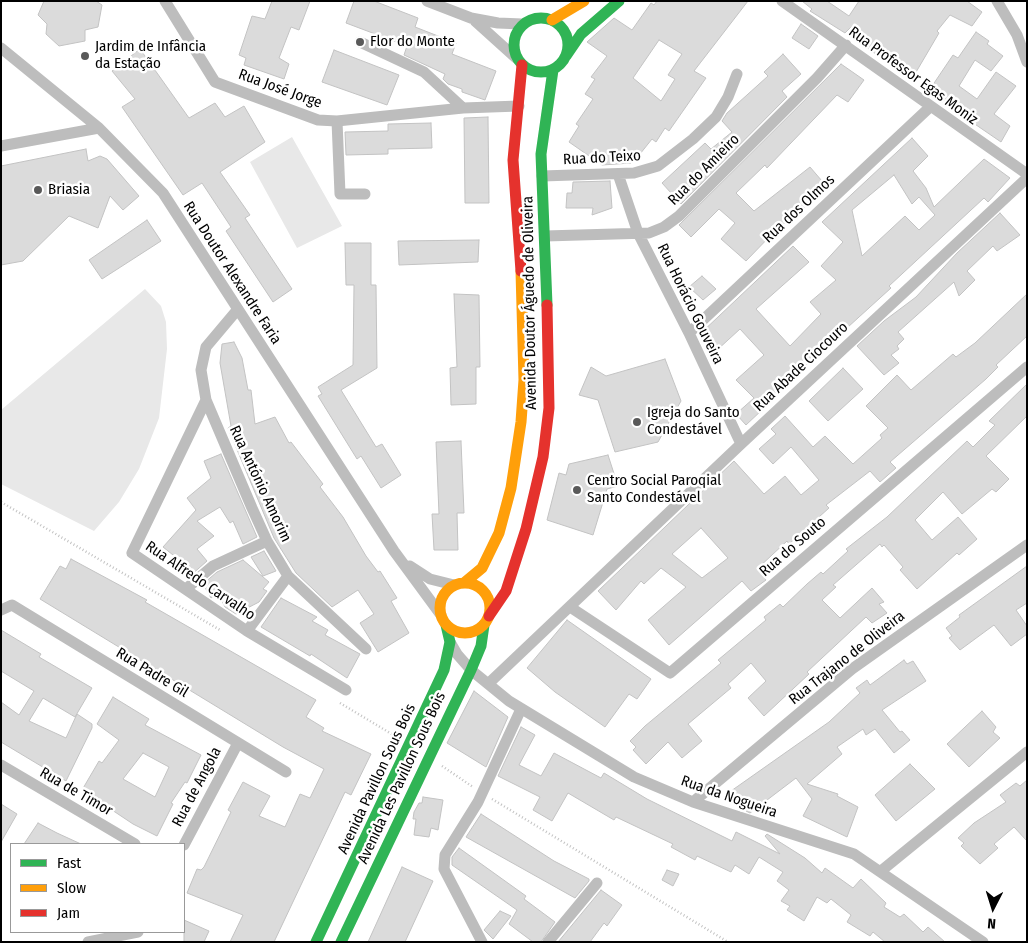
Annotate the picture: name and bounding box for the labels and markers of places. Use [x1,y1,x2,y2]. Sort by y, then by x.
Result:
place label: Flor do Monte [370,33,455,51]
marker: Flor do Monte [354,36,366,48]
place label: Jardim de Infância da Estação [95,38,206,73]
marker: Jardim de Infância da Estação [79,50,91,62]
place label: Briasia [48,181,90,199]
marker: Briasia [32,184,44,196]
place label: Igreja do Santo Condestável [647,404,740,439]
marker: Igreja do Santo Condestável [631,416,643,428]
place label: Centro Social Paroqial Santo Condestável [587,472,721,507]
marker: Centro Social Paroqial Santo Condestável [571,484,583,496]

